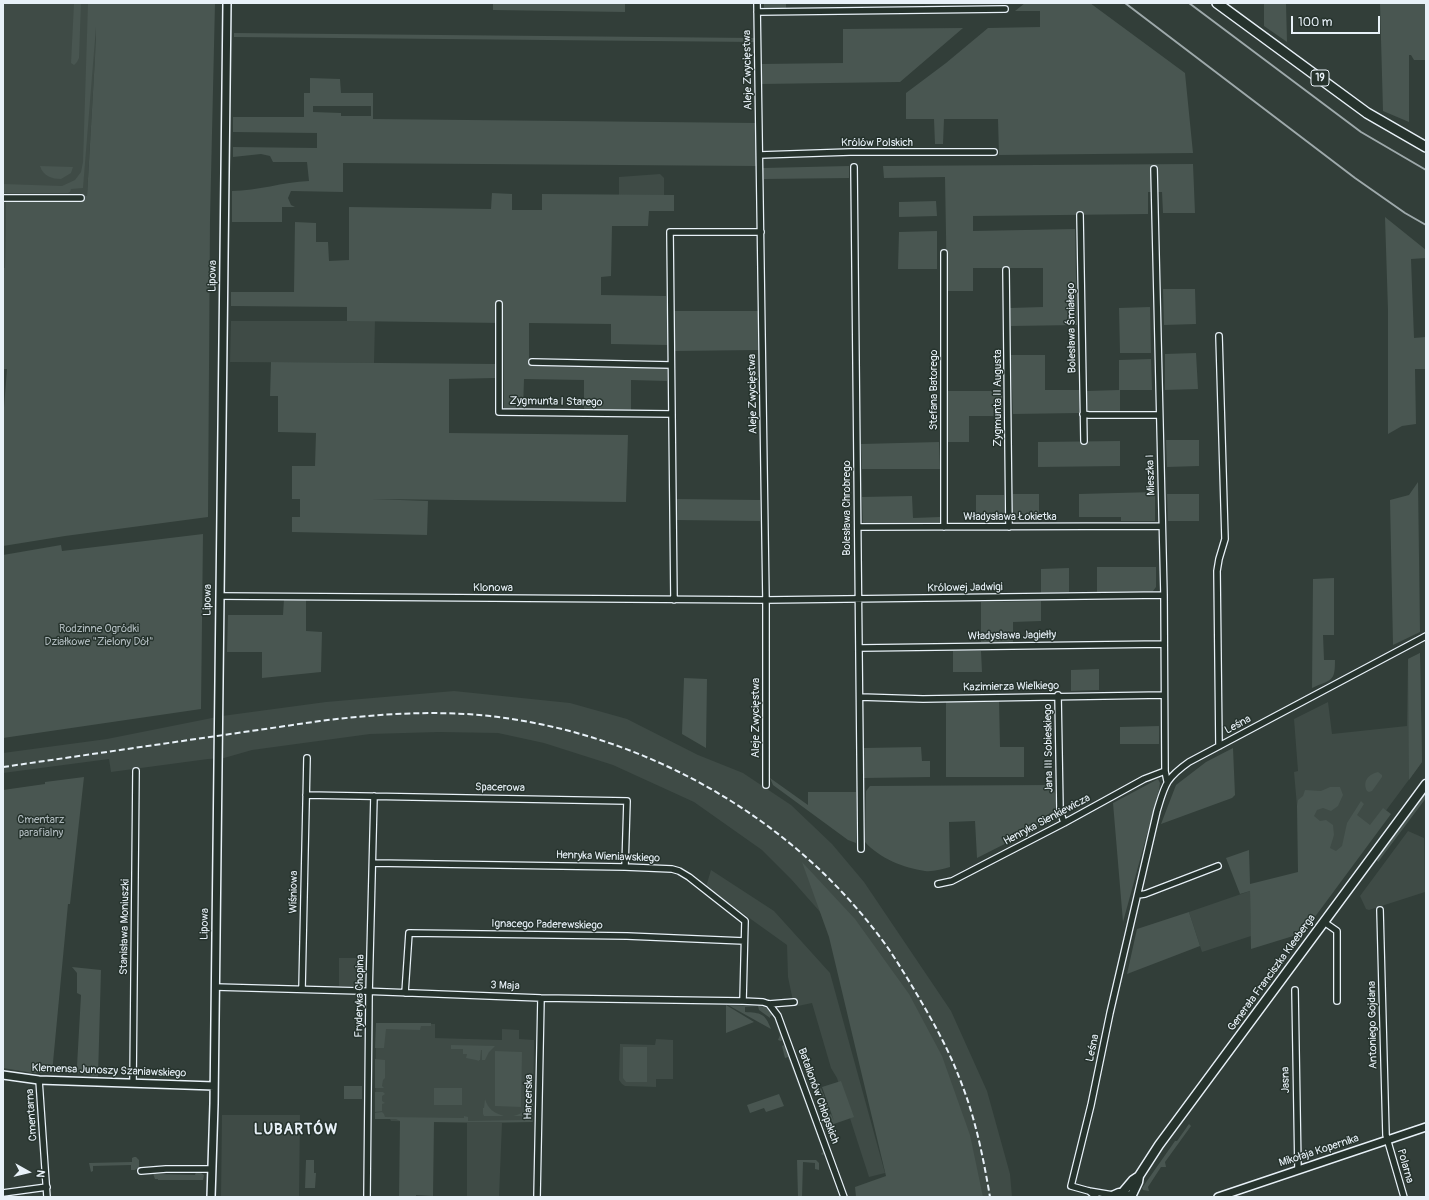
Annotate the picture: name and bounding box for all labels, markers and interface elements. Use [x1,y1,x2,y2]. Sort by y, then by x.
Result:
scale bar [1293,8,1382,34]
text: 100 m [1298,15,1332,30]
street label: Aleje Zwycięstwa [741,30,755,110]
road number: 19 [1311,70,1329,86]
street label: Królów Polskich [841,136,913,150]
street label: Lipowa [206,260,220,292]
street label: Bolesława Śmiałego [1065,283,1079,373]
street label: Zygmunta II Augusta [991,349,1005,447]
street label: Stefana Batorego [927,350,941,430]
street label: Aleje Zwycięstwa [746,354,760,434]
street label: Zygmunta I Starego [509,395,603,409]
street label: Mieszka I [1144,454,1158,496]
street label: Bolesława Chrobrego [840,460,854,556]
street label: Władysława Łokietka [963,510,1057,524]
street label: Klonowa [473,581,513,595]
street label: Królowej Jadwigi [927,581,1003,595]
street label: Lipowa [201,584,215,616]
park label: Rodzinne Ogródki Działkowe "Zielony Dół" [45,622,153,648]
street label: Władysława Jagiełły [968,629,1056,643]
street label: Aleje Zwycięstwa [749,678,763,758]
street label: Kazimierza Wielkiego [963,680,1059,694]
street label: Jana III Sobieskiego [1042,703,1056,793]
street label: Leśna [1223,713,1253,737]
street label: Spacerowa [475,781,525,795]
street label: Henryka Sienkiewicza [1001,792,1093,848]
park label: Cmentarz parafialny [17,813,65,839]
street label: Henryka Wieniawskiego [556,849,660,865]
street label: Wiśniowa [287,870,301,914]
street label: Stanisława Moniuszki [118,879,132,975]
street label: Lipowa [198,908,212,940]
street label: Generała Franciszka Kleeberga [1225,912,1319,1034]
street label: Ignacego Paderewskiego [491,917,603,933]
street label: Fryderyka Chopina [353,954,367,1038]
street label: 3 Maja [490,979,520,993]
street label: Antoniego Gojdana [1366,981,1380,1069]
street label: Leśna [1084,1033,1102,1063]
street label: Batalionów Chłopskich [795,1046,841,1146]
street label: Klemensa Junoszy Szaniawskiego [31,1062,187,1080]
street label: Jasna [1279,1067,1293,1093]
street label: Harcerska [522,1074,536,1120]
street label: Cmentarna [24,1088,40,1142]
district label: LUBARTÓW [254,1121,338,1139]
street label: Mikołaja Kopernika [1277,1132,1361,1170]
street label: Polarna [1394,1147,1416,1185]
north arrow [8,1152,48,1192]
text: N [33,1169,47,1178]

